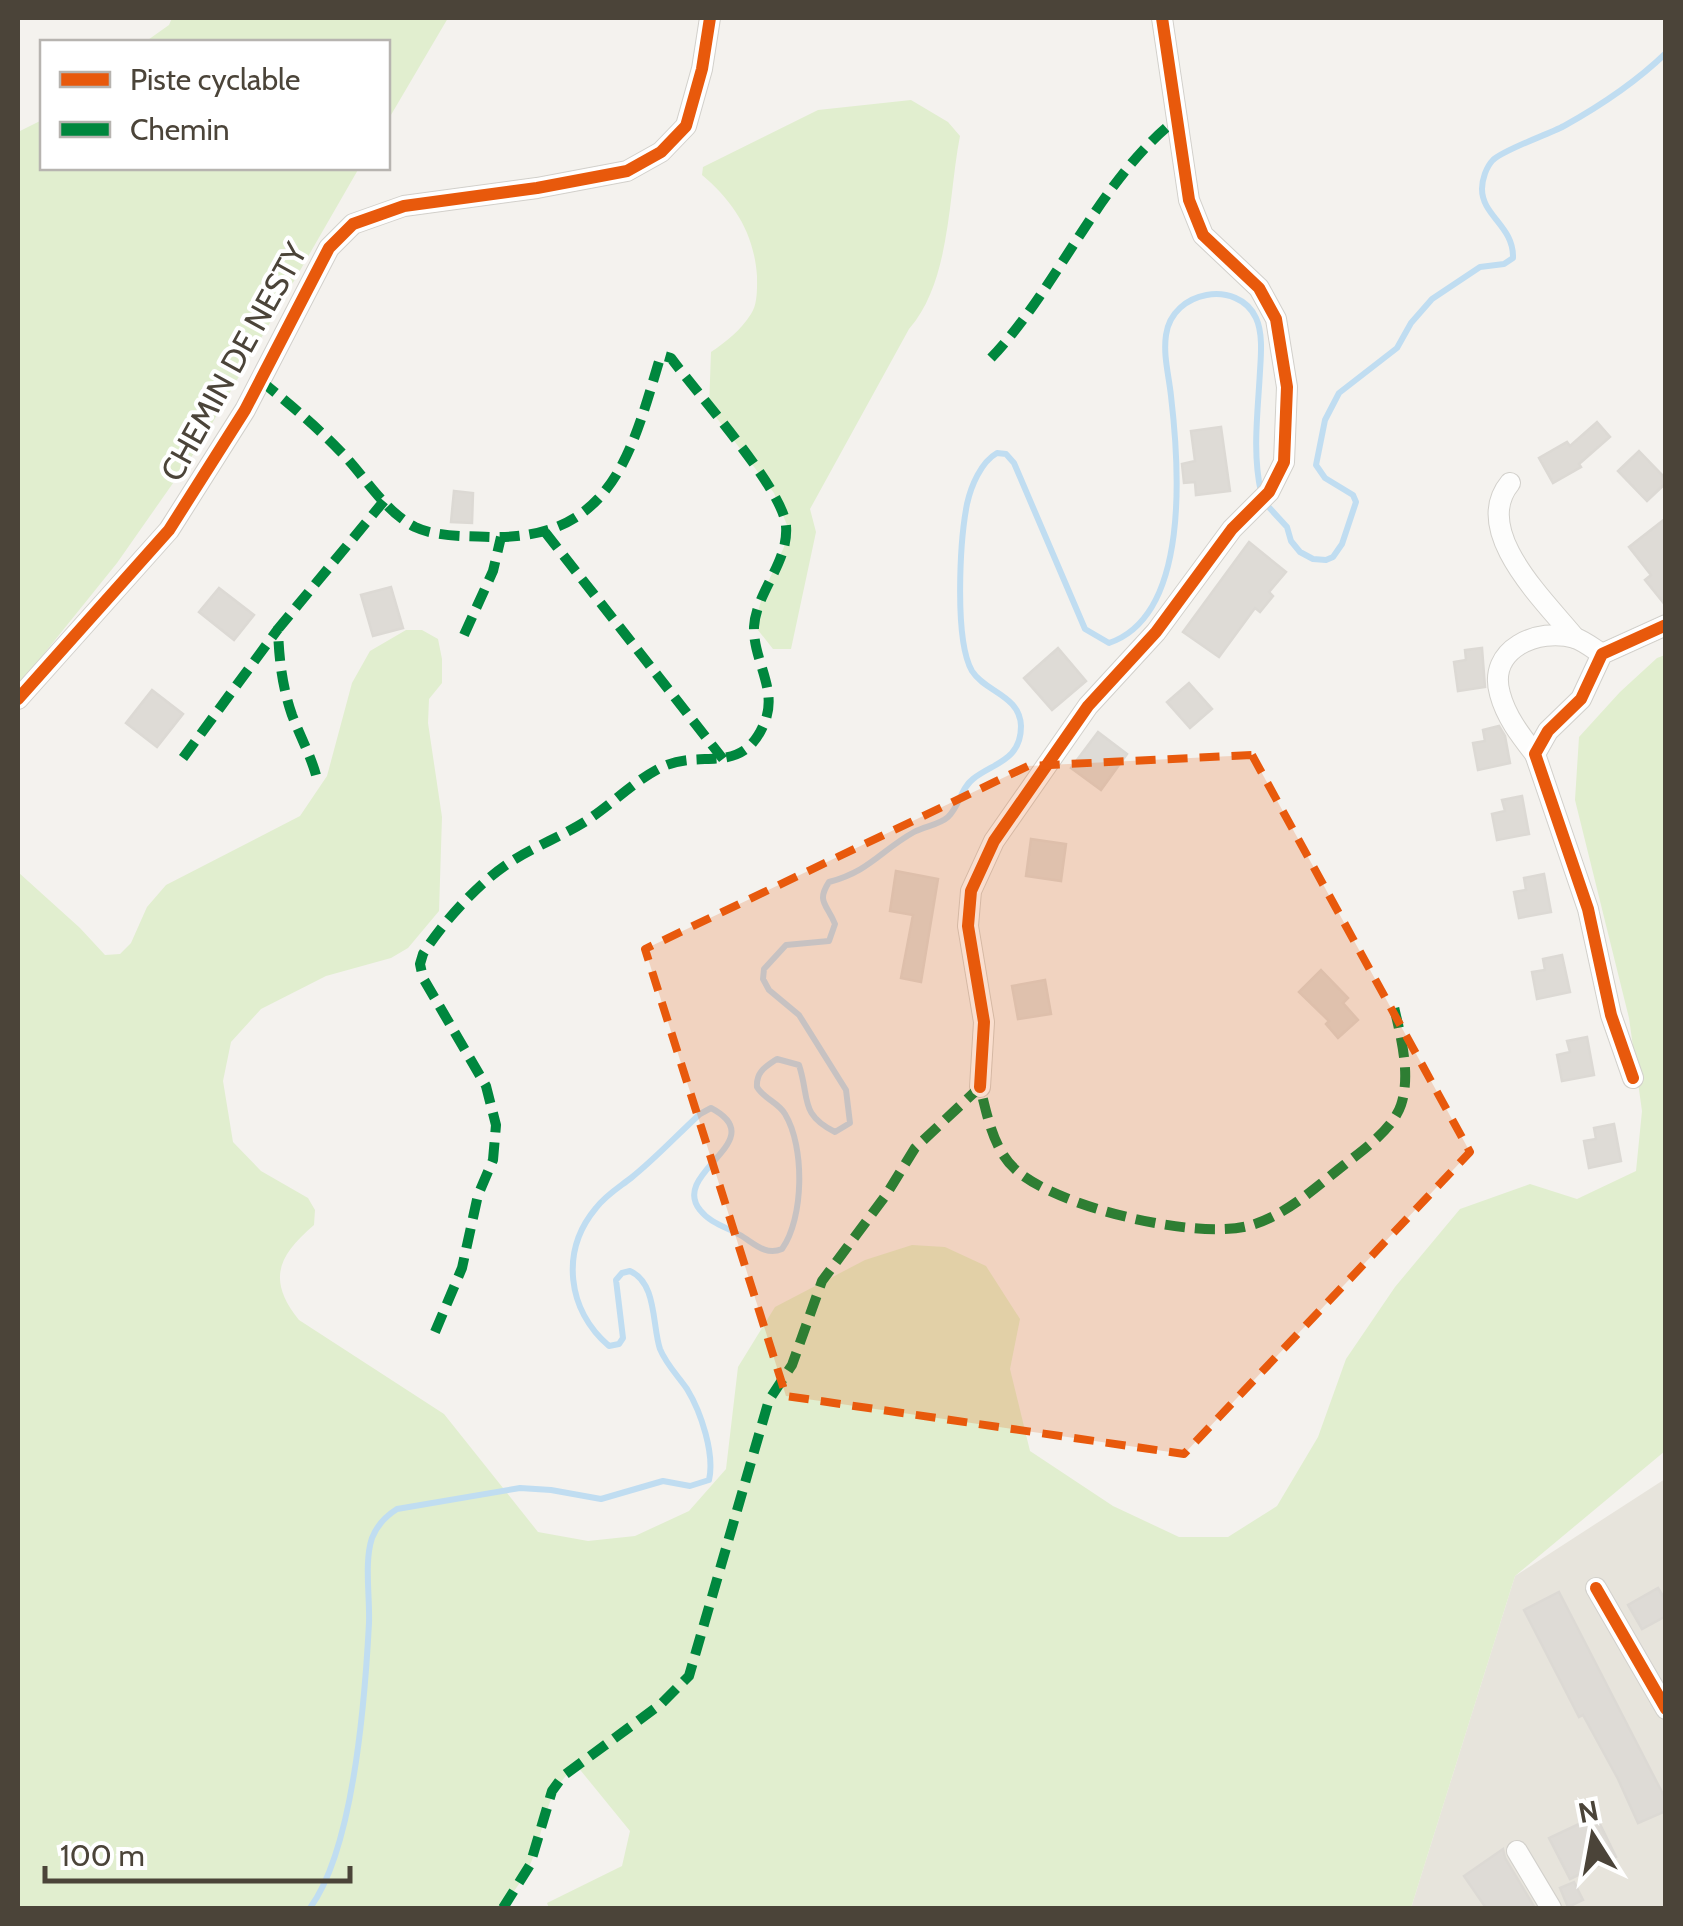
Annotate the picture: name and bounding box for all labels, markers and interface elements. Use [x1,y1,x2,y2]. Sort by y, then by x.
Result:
legend [40,40,390,170]
text: Piste cyclable [130,61,300,98]
text: Chemin [130,111,230,148]
street label: CHEMIN DE NESTY [152,235,316,488]
north arrow [1543,1786,1643,1886]
text: N [1575,1793,1601,1830]
scale bar [45,1821,350,1883]
text: 100 m [60,1837,145,1874]

